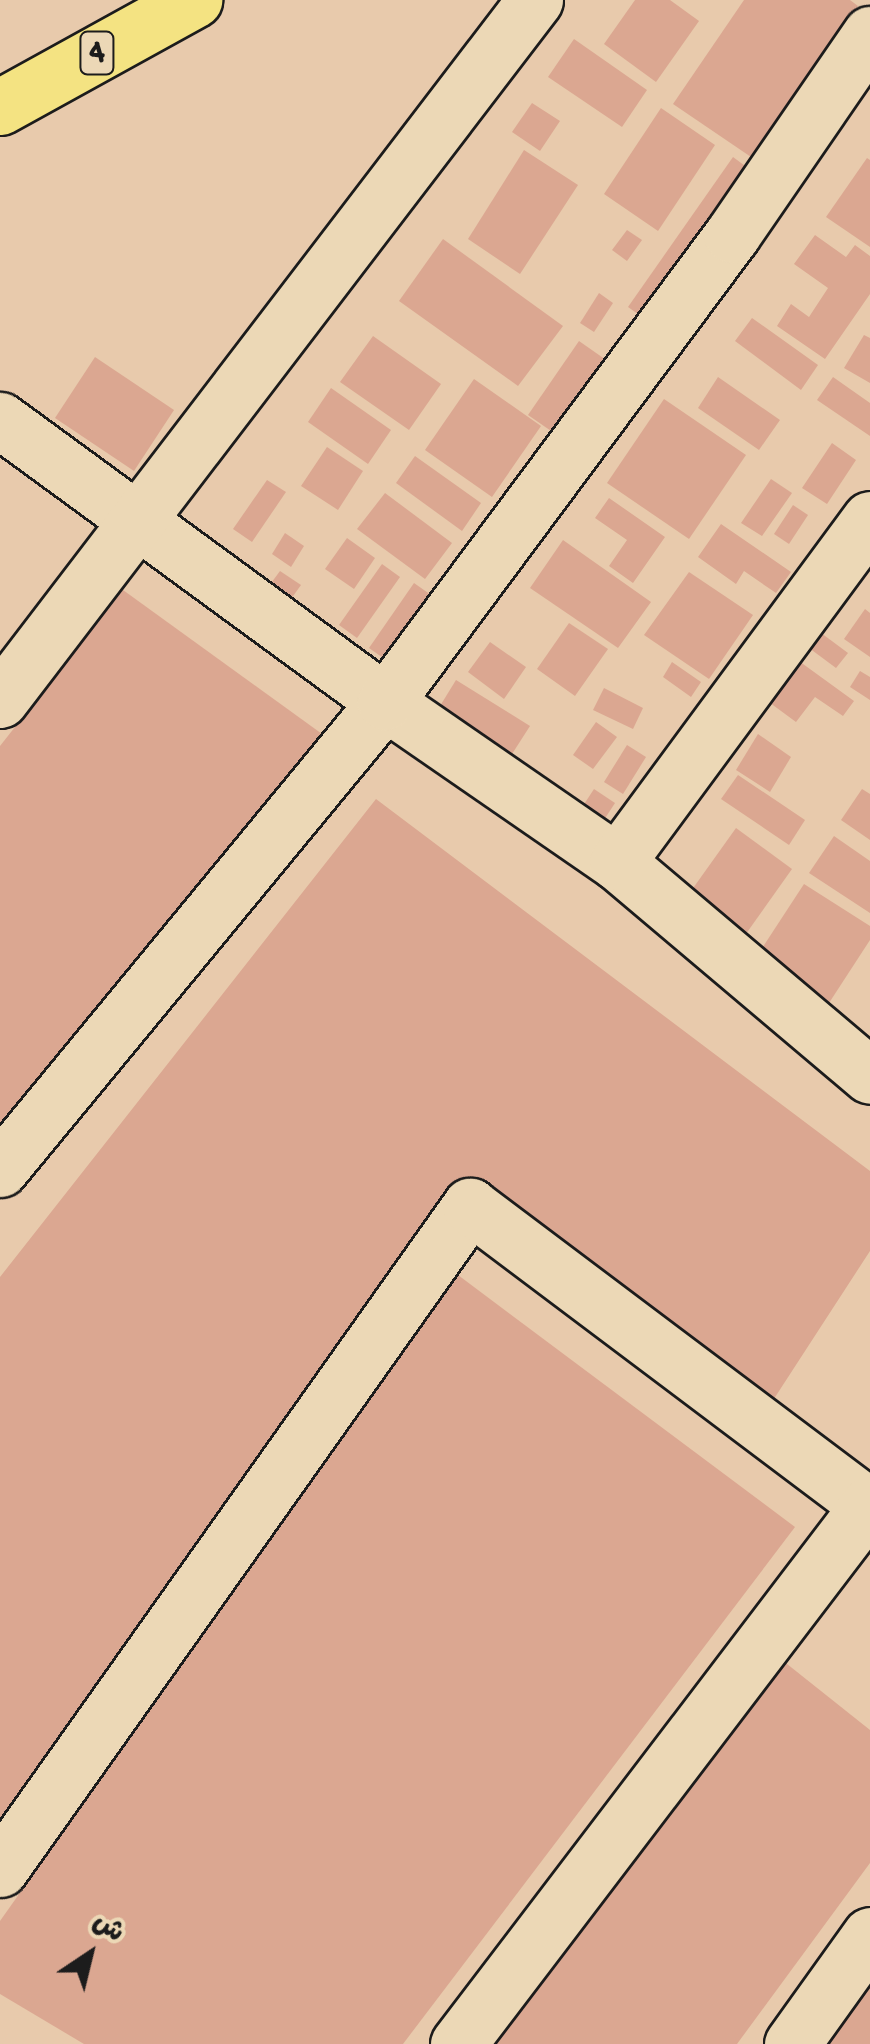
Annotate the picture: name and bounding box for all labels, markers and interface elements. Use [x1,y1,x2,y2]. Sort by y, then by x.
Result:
road number: 4 [77,26,117,80]
north arrow [40,1904,140,2004]
text: ش [85,1907,130,1951]

